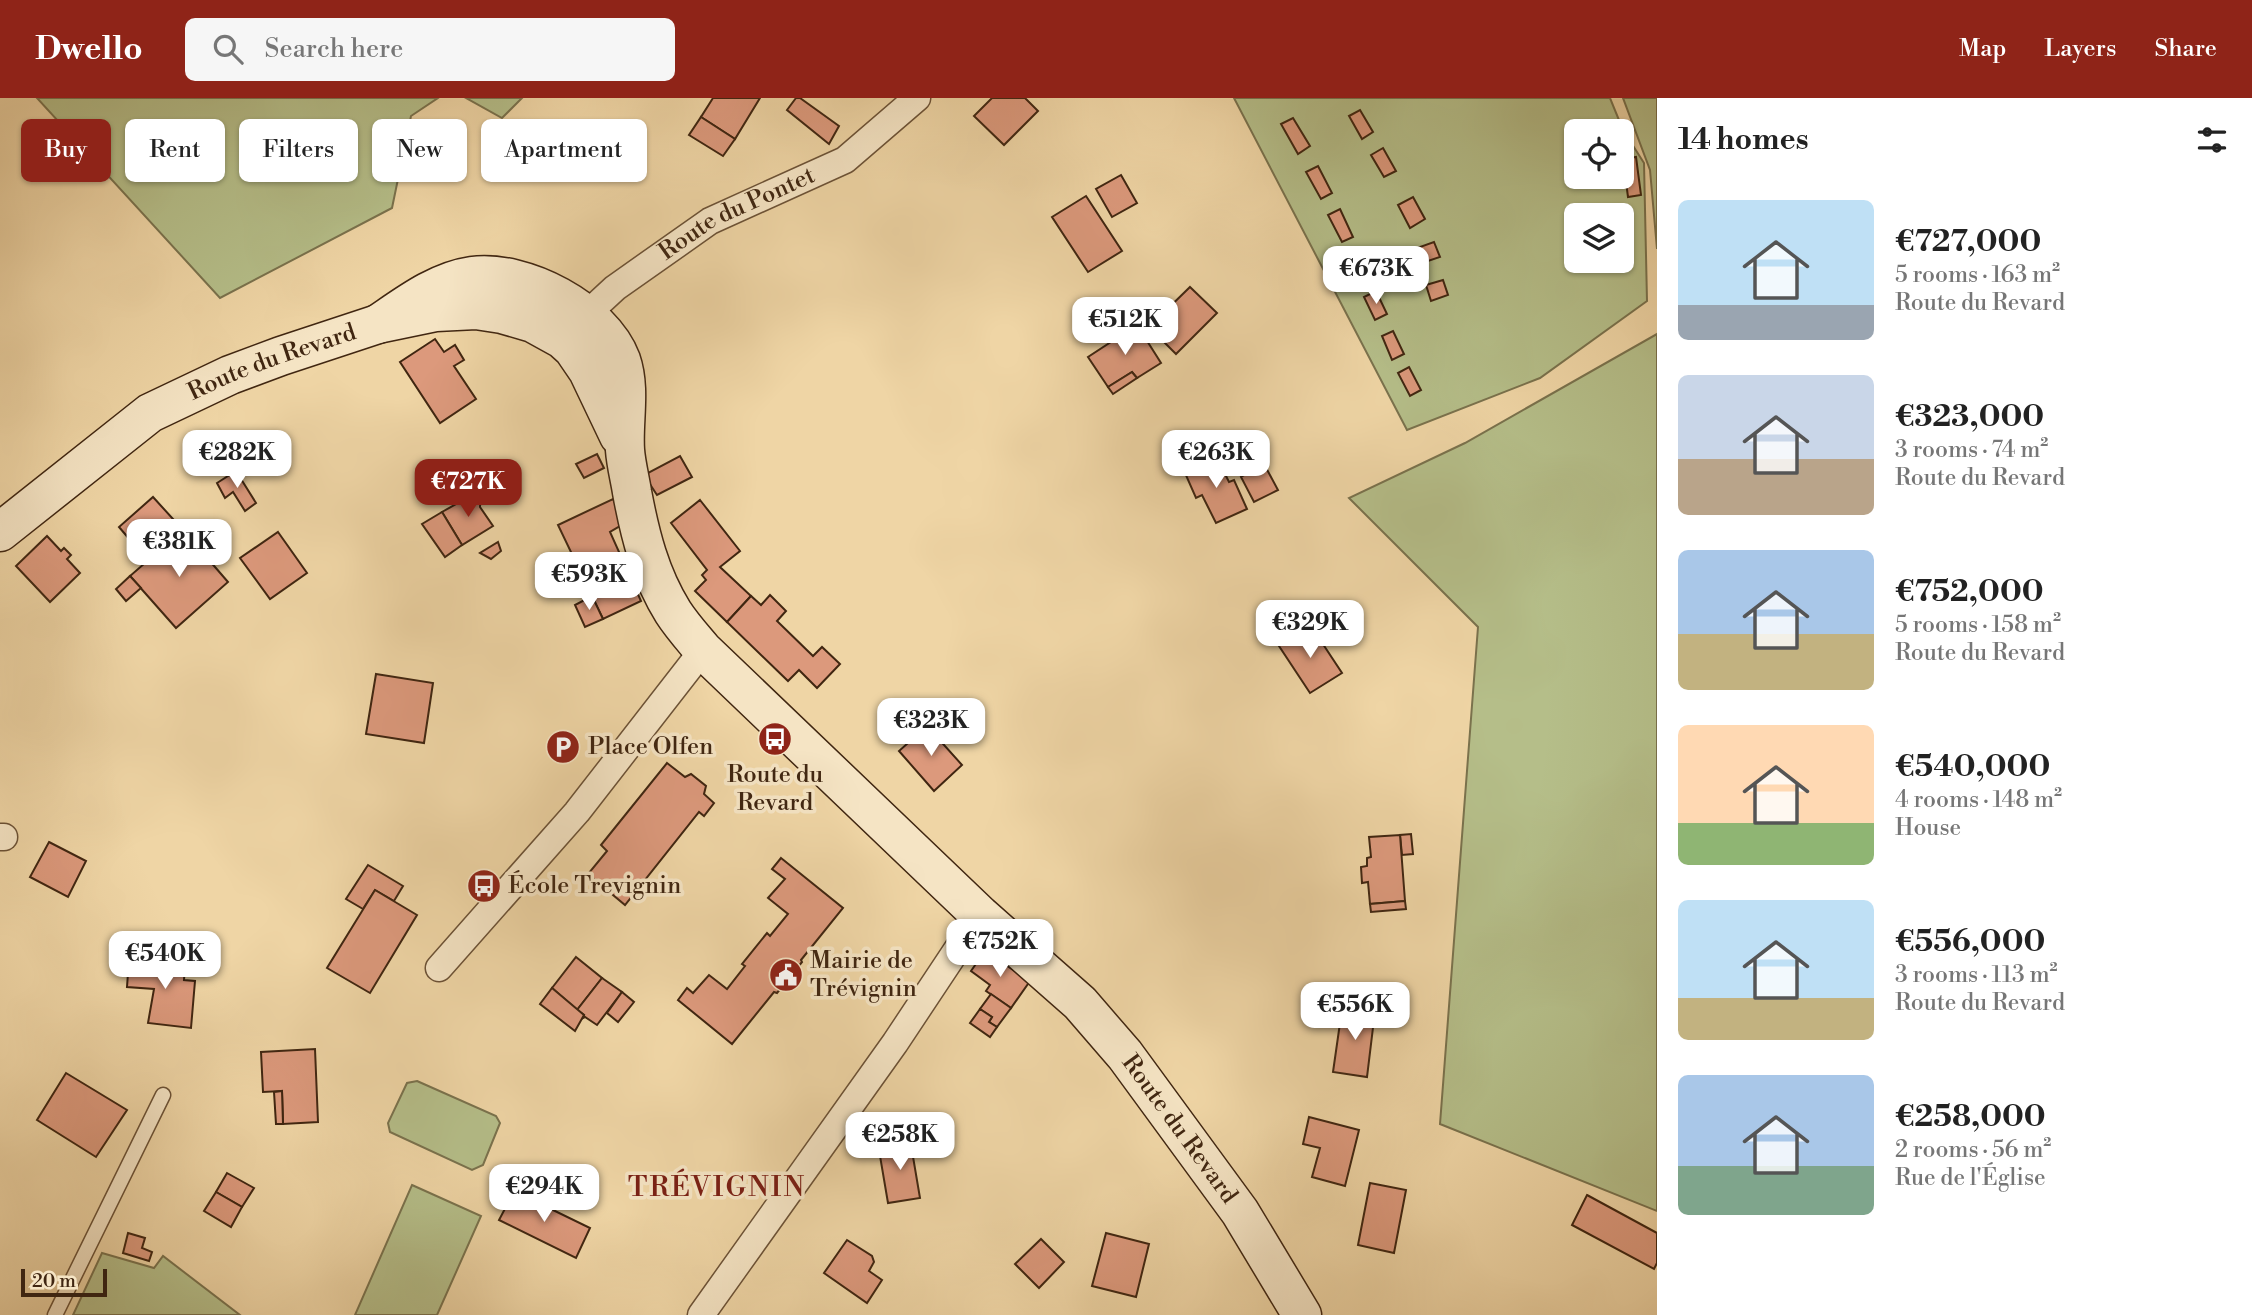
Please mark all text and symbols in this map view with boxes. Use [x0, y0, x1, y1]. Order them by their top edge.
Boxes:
search box [185, 18, 675, 81]
text: Dwello [35, 29, 143, 70]
icon: search [209, 30, 247, 68]
text: Search here [265, 33, 403, 65]
text: Map [1959, 34, 2006, 64]
text: Layers [2044, 34, 2116, 64]
text: Share [2154, 34, 2217, 64]
chip: Buy [21, 119, 111, 182]
chip: Rent [125, 119, 225, 182]
chip: Filters [239, 119, 358, 182]
chip: New [372, 119, 467, 182]
chip: Apartment [481, 119, 647, 182]
map controls [1564, 119, 1634, 273]
button: locate [1564, 119, 1634, 189]
text: 14 homes [1678, 121, 1809, 159]
icon: filters [2193, 121, 2231, 159]
street label: Route du Pontet [653, 160, 820, 267]
button: layers [1564, 203, 1634, 273]
text: €727,000 [1895, 223, 2041, 261]
icon: home [1734, 228, 1818, 312]
pin: €673K [1327, 246, 1425, 306]
text: €673K [1339, 255, 1413, 283]
text: 5 rooms · 163 m² [1895, 261, 2060, 289]
text: Route du Revard [1895, 289, 2065, 317]
pin: €512K [1076, 298, 1174, 357]
text: €512K [1088, 306, 1162, 334]
street label: Route du Revard [183, 317, 360, 408]
text: €323,000 [1895, 398, 2044, 436]
icon: home [1734, 403, 1818, 487]
pin: €282K [188, 430, 286, 490]
pin: €263K [1167, 430, 1265, 490]
text: 3 rooms · 74 m² [1895, 436, 2048, 464]
text: €282K [198, 439, 276, 467]
text: €263K [1178, 439, 1254, 467]
pin: €727K [419, 460, 517, 519]
text: Route du Revard [1895, 464, 2065, 492]
text: €727K [431, 468, 505, 496]
pin: €381K [130, 519, 228, 579]
text: €381K [143, 528, 215, 556]
pin: €593K [540, 552, 638, 612]
text: €593K [551, 561, 627, 589]
text: €752,000 [1895, 573, 2044, 611]
icon: home [1734, 578, 1818, 662]
pin: €329K [1261, 601, 1359, 660]
text: €329K [1272, 609, 1348, 637]
text: 5 rooms · 158 m² [1895, 611, 2061, 639]
text: Route du Revard [1895, 639, 2065, 667]
pin: €323K [882, 698, 980, 758]
text: €323K [893, 707, 969, 735]
bus stop icon: Route du Revard [756, 720, 794, 758]
parking icon: Place Olfen [544, 728, 582, 766]
place label: Place Olfen [588, 732, 713, 762]
text: €540,000 [1895, 748, 2050, 786]
icon: home [1734, 753, 1818, 837]
place label: Route du Revard [727, 760, 823, 818]
text: 4 rooms · 148 m² [1895, 786, 2062, 814]
text: House [1895, 814, 1961, 842]
bus stop icon: École Trevignin [465, 867, 503, 905]
place label: École Trevignin [508, 870, 681, 901]
pin: €752K [951, 920, 1049, 979]
text: €556,000 [1895, 923, 2045, 961]
text: €752K [962, 928, 1038, 956]
icon: home [1734, 928, 1818, 1012]
pin: €540K [116, 932, 214, 991]
text: €540K [125, 940, 205, 968]
place label: Mairie de Trévignin [810, 946, 917, 1004]
public building icon: Mairie de Trévignin [767, 956, 805, 994]
text: 3 rooms · 113 m² [1895, 961, 2058, 989]
pin: €556K [1306, 982, 1404, 1042]
text: Route du Revard [1895, 989, 2065, 1017]
text: €556K [1317, 991, 1393, 1019]
street label: Route du Revard [1115, 1049, 1244, 1210]
text: €258,000 [1895, 1098, 2046, 1136]
icon: home [1734, 1103, 1818, 1187]
pin: €258K [851, 1112, 949, 1172]
text: €258K [862, 1121, 938, 1149]
text: 2 rooms · 56 m² [1895, 1136, 2051, 1164]
pin: €294K [495, 1164, 593, 1224]
text: Rue de l'Église [1895, 1164, 2046, 1192]
district label: TRÉVIGNIN [628, 1168, 806, 1205]
text: €294K [505, 1173, 583, 1201]
scale bar [21, 1266, 107, 1298]
text: 20 m [32, 1269, 76, 1293]

